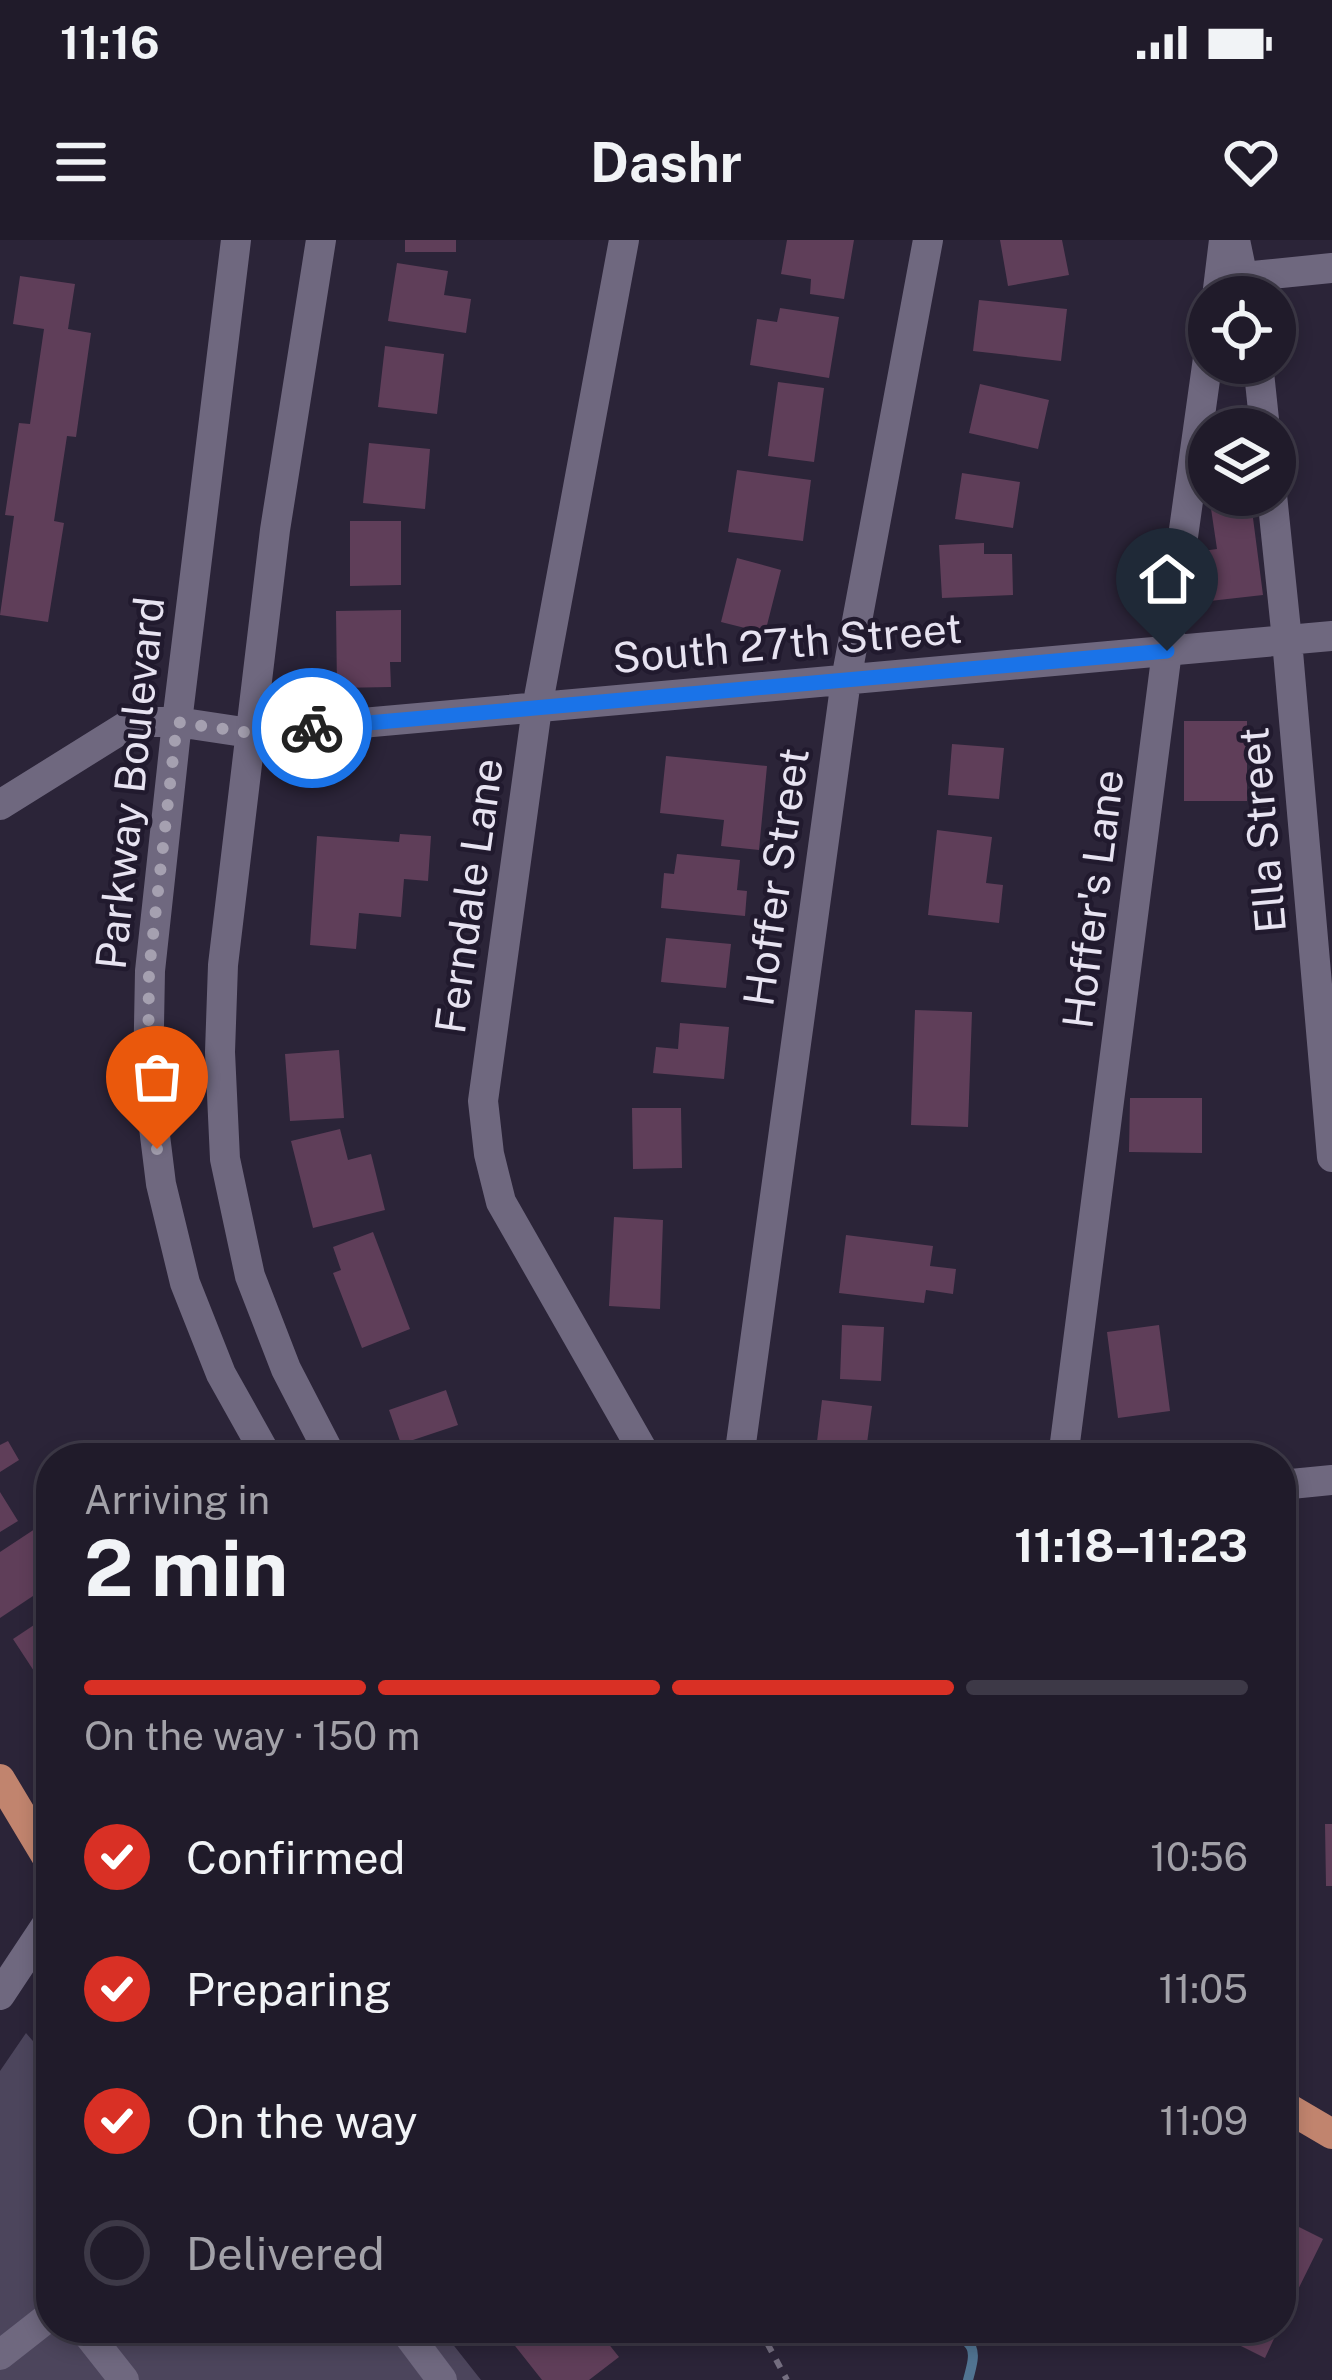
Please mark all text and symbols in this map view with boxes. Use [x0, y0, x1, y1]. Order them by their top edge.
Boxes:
text: 11:16 [60, 16, 160, 69]
icon: menu [48, 129, 114, 195]
icon: heart [1218, 129, 1284, 195]
text: Dashr [590, 131, 742, 194]
map controls [1188, 276, 1296, 516]
button: locate [1188, 276, 1296, 384]
button: layers [1188, 408, 1296, 516]
pin [1116, 528, 1218, 651]
icon: home [1134, 546, 1200, 612]
street label: Parkway Boulevard [86, 594, 173, 972]
street label: South 27th Street [610, 603, 964, 682]
courier [252, 668, 372, 788]
icon: bike [279, 695, 345, 761]
street label: Ella Street [1228, 725, 1295, 935]
street label: Hoffer Street [733, 745, 818, 1009]
street label: Ferndale Lane [425, 755, 512, 1037]
street label: Hoffer's Lane [1052, 767, 1133, 1031]
pin [106, 1026, 208, 1149]
icon: bag [124, 1044, 190, 1110]
text: Arriving in [84, 1477, 270, 1523]
text: 11:18–11:23 [1014, 1519, 1248, 1572]
text: 2 min [84, 1522, 288, 1614]
text: On the way · 150 m [84, 1713, 420, 1759]
icon: check [84, 1824, 150, 1890]
text: Confirmed [186, 1831, 405, 1884]
text: 10:56 [1150, 1834, 1248, 1880]
icon: check [84, 1956, 150, 2022]
text: Preparing [186, 1963, 392, 2016]
text: 11:05 [1159, 1966, 1248, 2012]
icon: check [84, 2088, 150, 2154]
text: On the way [186, 2095, 418, 2148]
text: 11:09 [1159, 2098, 1248, 2144]
text: Delivered [186, 2227, 385, 2280]

